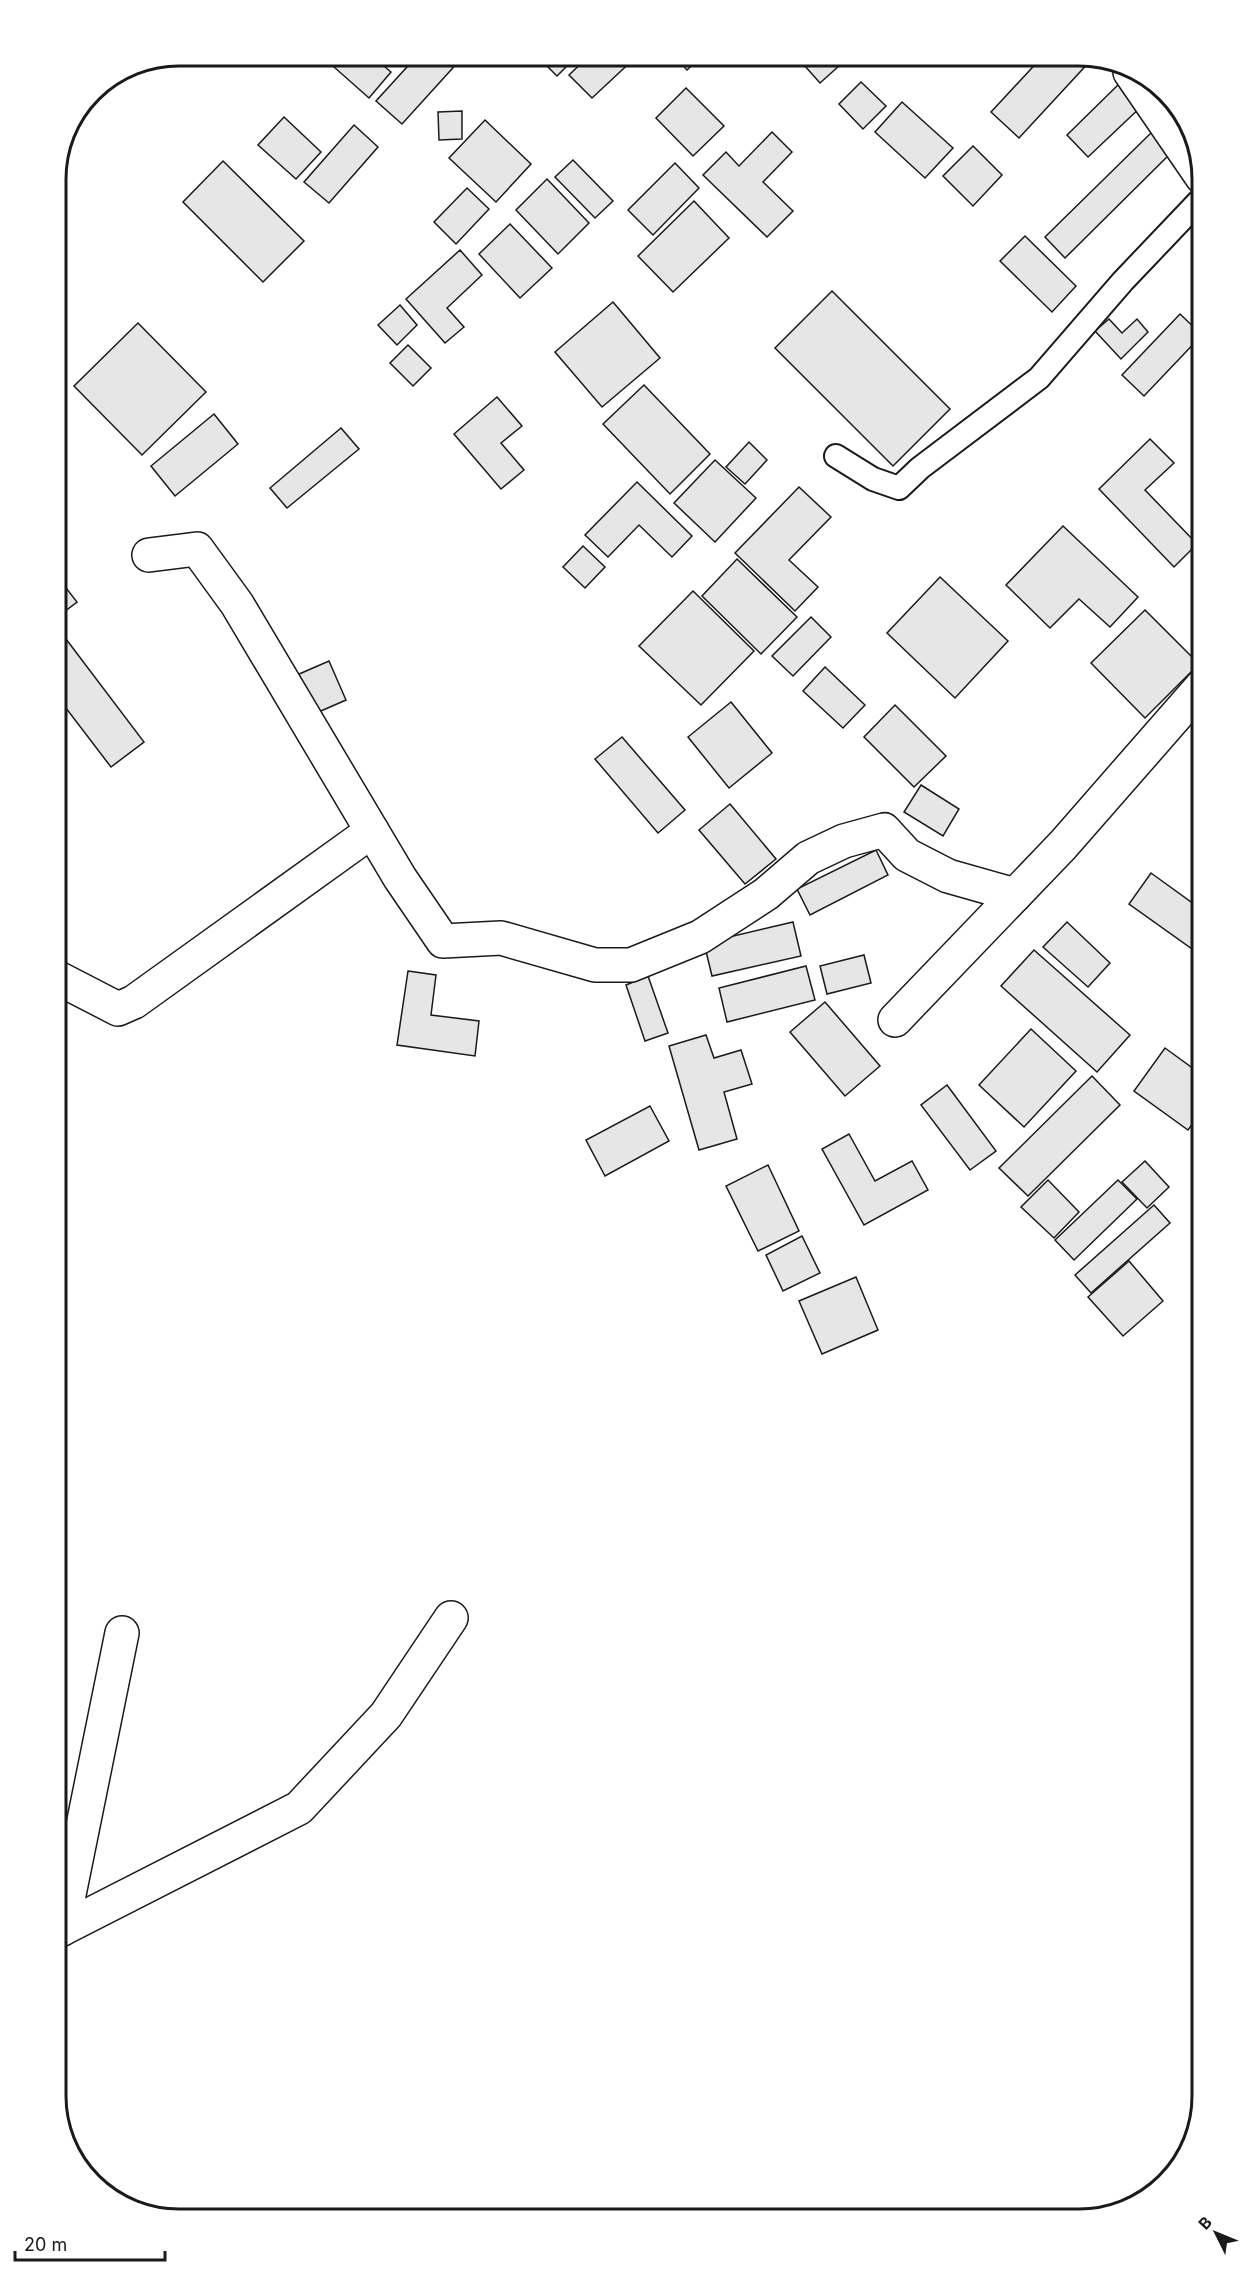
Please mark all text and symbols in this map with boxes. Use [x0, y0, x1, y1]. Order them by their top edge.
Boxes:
north arrow [1186, 2203, 1246, 2263]
text: B [1194, 2212, 1216, 2233]
scale bar [15, 2224, 165, 2262]
text: 20 m [24, 2234, 67, 2255]

